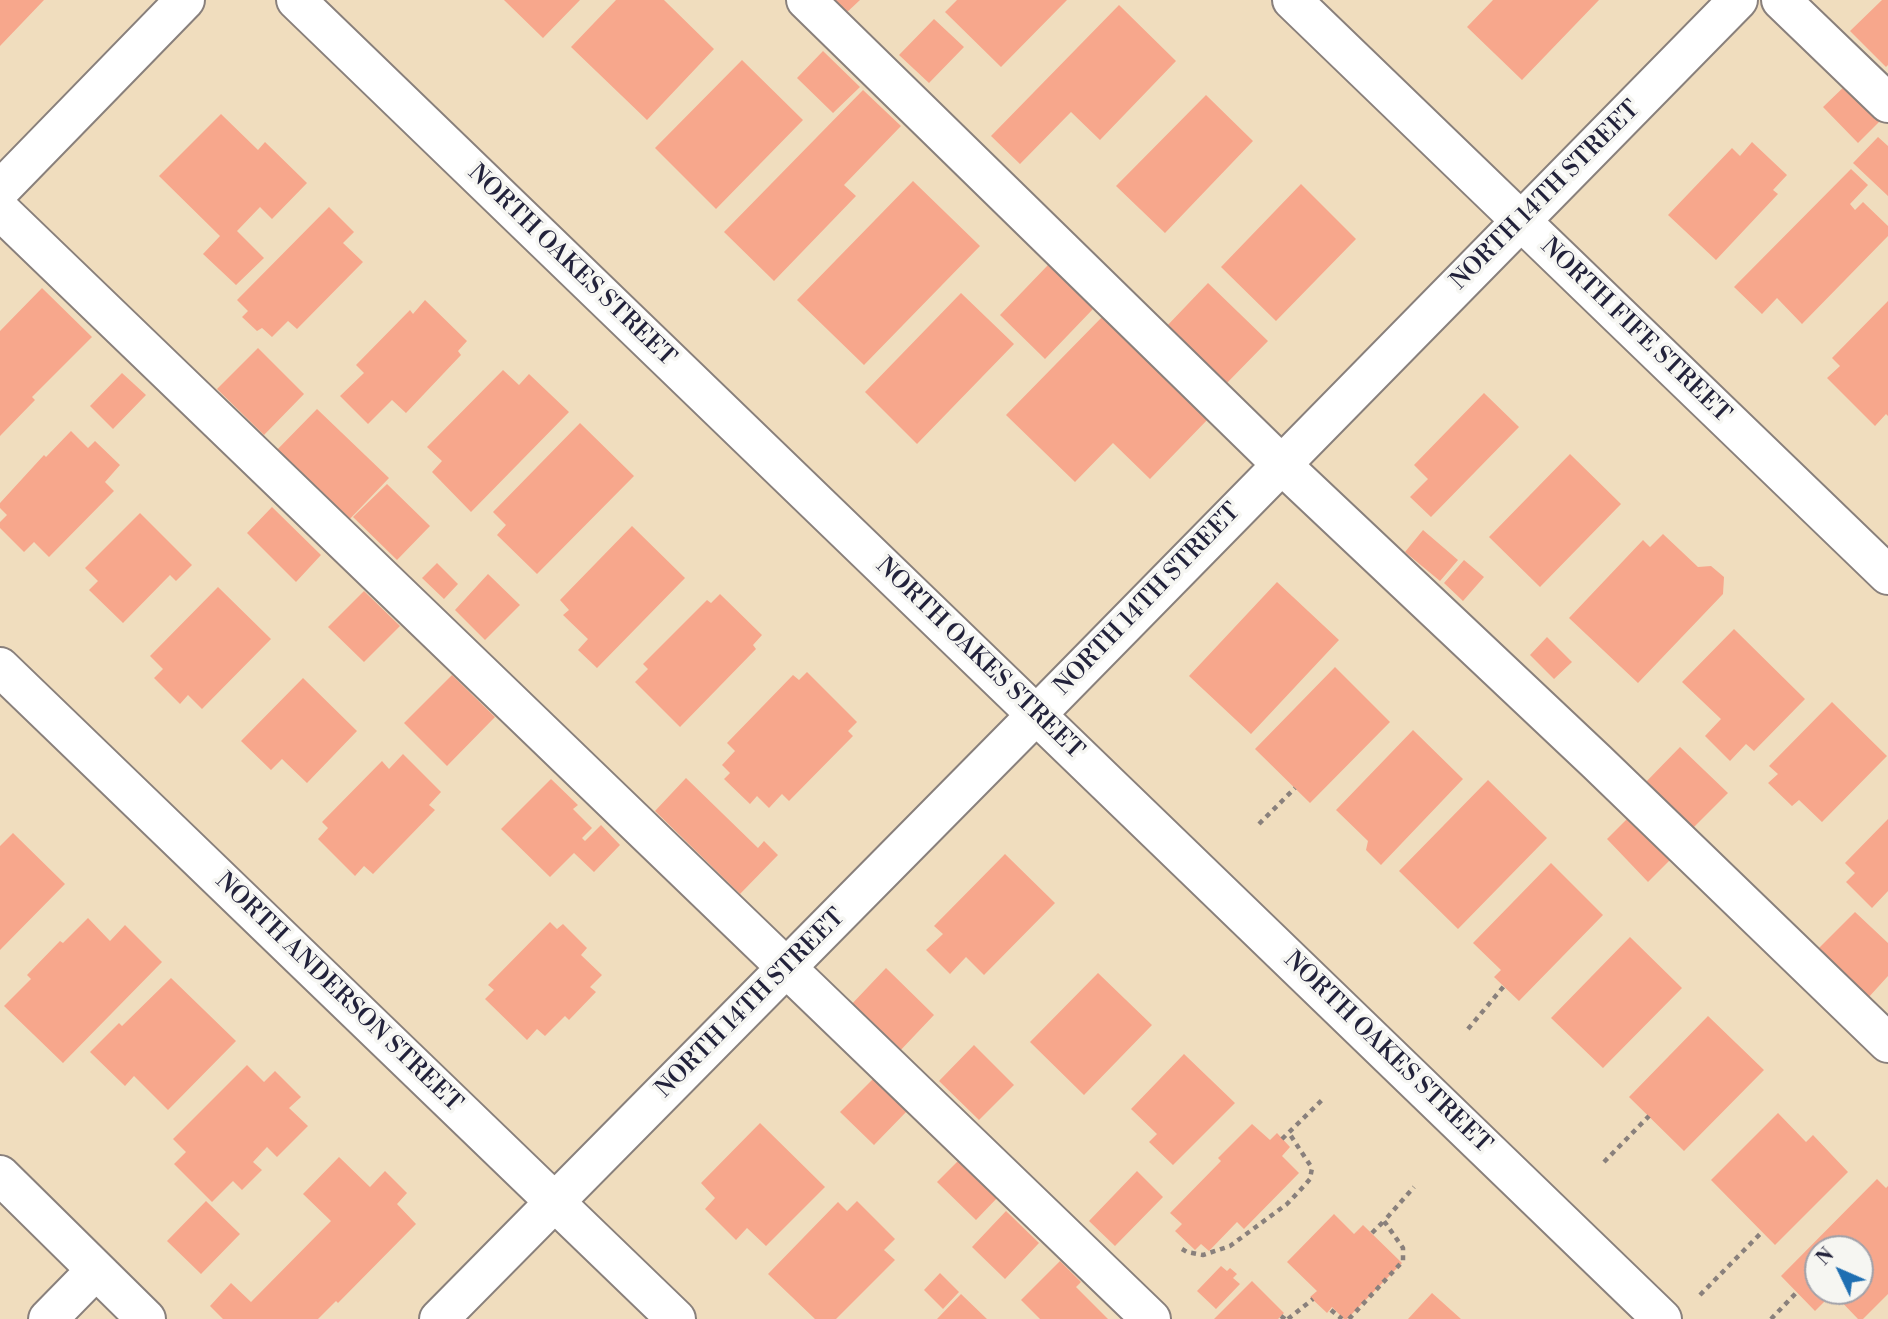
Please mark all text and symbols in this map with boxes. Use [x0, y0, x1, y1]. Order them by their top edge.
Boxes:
street label: NORTH 14TH STREET [1446, 96, 1646, 296]
street label: NORTH OAKES STREET [461, 159, 681, 373]
street label: NORTH FIFE STREET [1534, 233, 1736, 429]
street label: NORTH 14TH STREET [1049, 498, 1247, 702]
street label: NORTH OAKES STREET [869, 552, 1089, 766]
street label: NORTH ANDERSON STREET [209, 867, 467, 1119]
street label: NORTH 14TH STREET [651, 904, 851, 1104]
street label: NORTH OAKES STREET [1277, 946, 1497, 1160]
north arrow [1804, 1235, 1874, 1305]
text: N [1811, 1243, 1839, 1271]

